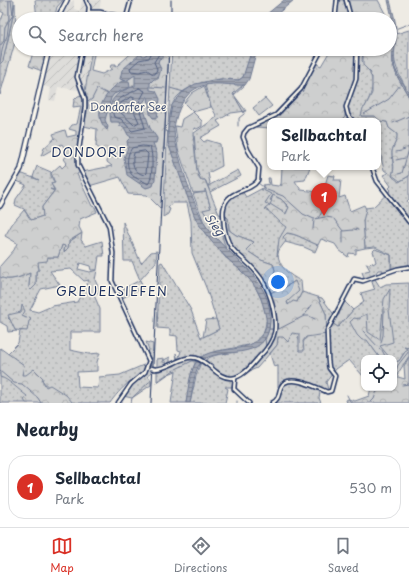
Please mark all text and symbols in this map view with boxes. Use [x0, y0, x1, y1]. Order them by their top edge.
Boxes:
search box [12, 12, 397, 56]
icon: search [26, 23, 48, 45]
text: Search here [58, 23, 144, 46]
park label: Dondorfer See [90, 98, 167, 115]
popup [267, 118, 381, 170]
text: Sellbachtal [281, 123, 367, 146]
district label: DONDORF [51, 142, 127, 161]
text: Park [281, 146, 310, 165]
pin: 1 [311, 183, 337, 216]
water label: Sieg [201, 209, 230, 240]
your location [268, 272, 288, 292]
district label: GREUELSIEFEN [56, 281, 168, 300]
map controls [361, 355, 397, 391]
button: locate [361, 355, 397, 391]
text: Nearby [16, 416, 78, 442]
text: Sellbachtal [55, 466, 141, 489]
text: 1 [27, 478, 33, 497]
text: 530 m [349, 478, 392, 497]
text: Park [55, 489, 84, 508]
tab: Map [50, 535, 74, 576]
tab: Directions [174, 535, 227, 576]
tab: Saved [328, 535, 359, 576]

